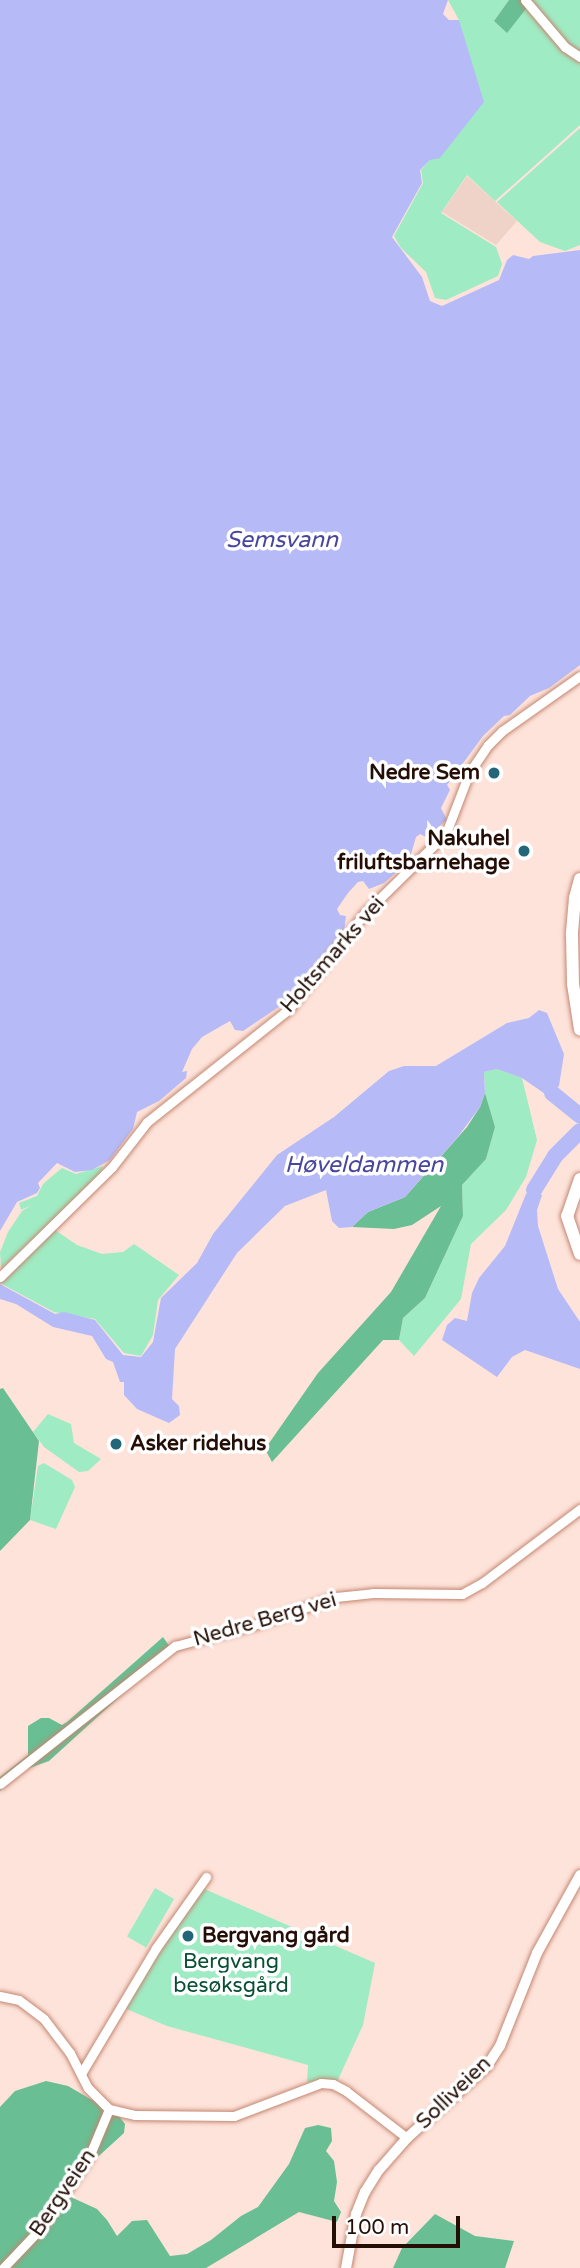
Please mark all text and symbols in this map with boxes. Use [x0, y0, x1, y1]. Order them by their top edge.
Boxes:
water label: Semsvann [226, 526, 338, 554]
place label: Nedre Sem [369, 760, 480, 786]
marker: Nedre Sem [486, 765, 502, 781]
place label: Nakuhel friluftsbarnehage [337, 826, 510, 876]
marker: Nakuhel friluftsbarnehage [516, 843, 532, 859]
street label: Holtsmarks vei [276, 892, 390, 1018]
water label: Høveldammen [285, 1151, 443, 1179]
place label: Asker ridehus [130, 1431, 266, 1457]
marker: Asker ridehus [108, 1436, 124, 1452]
street label: Nedre Berg vei [191, 1588, 339, 1652]
place label: Bergvang gård [202, 1923, 350, 1949]
marker: Bergvang gård [180, 1928, 196, 1944]
park label: Bergvang besøksgård [173, 1949, 289, 1999]
street label: Solliveien [411, 2051, 497, 2135]
street label: Bergveien [25, 2144, 101, 2242]
scale bar [335, 2202, 463, 2246]
text: 100 m [345, 2215, 409, 2240]

